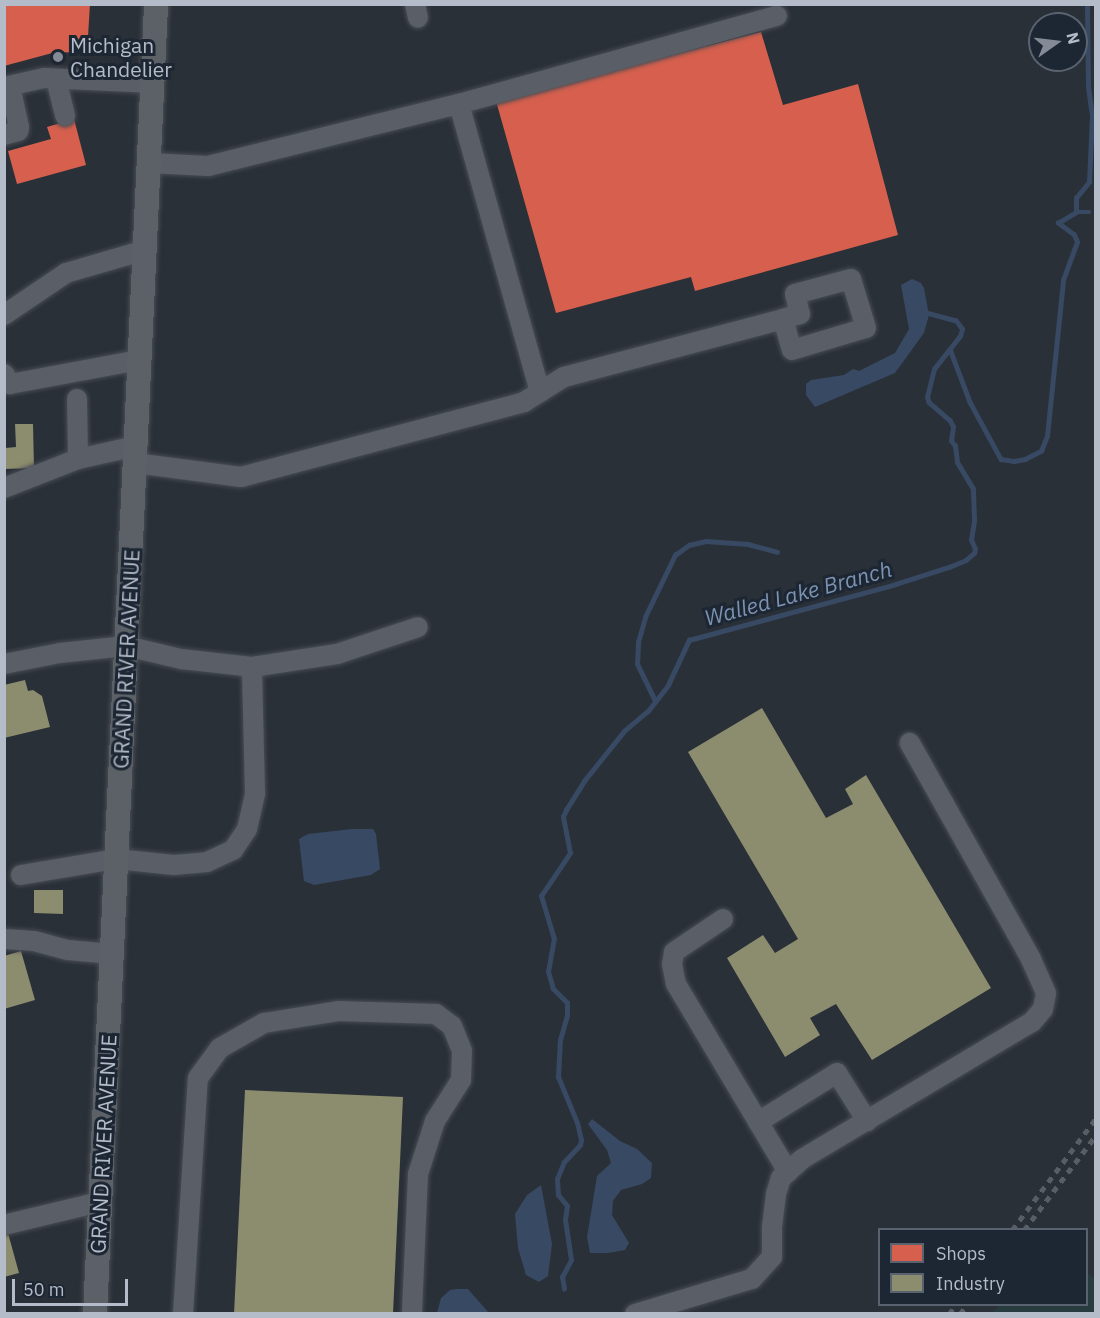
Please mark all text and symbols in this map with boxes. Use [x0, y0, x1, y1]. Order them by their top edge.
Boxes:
north arrow [1028, 12, 1088, 72]
text: N [1062, 30, 1085, 46]
place label: Michigan Chandelier [70, 32, 172, 82]
marker: Michigan Chandelier [51, 50, 65, 64]
street label: GRAND RIVER AVENUE [108, 549, 144, 769]
water label: Walled Lake Branch [701, 555, 895, 631]
street label: GRAND RIVER AVENUE [85, 1034, 121, 1254]
legend [878, 1228, 1088, 1306]
text: Shops [936, 1242, 986, 1265]
scale bar [15, 1267, 130, 1305]
text: Industry [936, 1272, 1005, 1295]
text: 50 m [23, 1278, 65, 1301]

